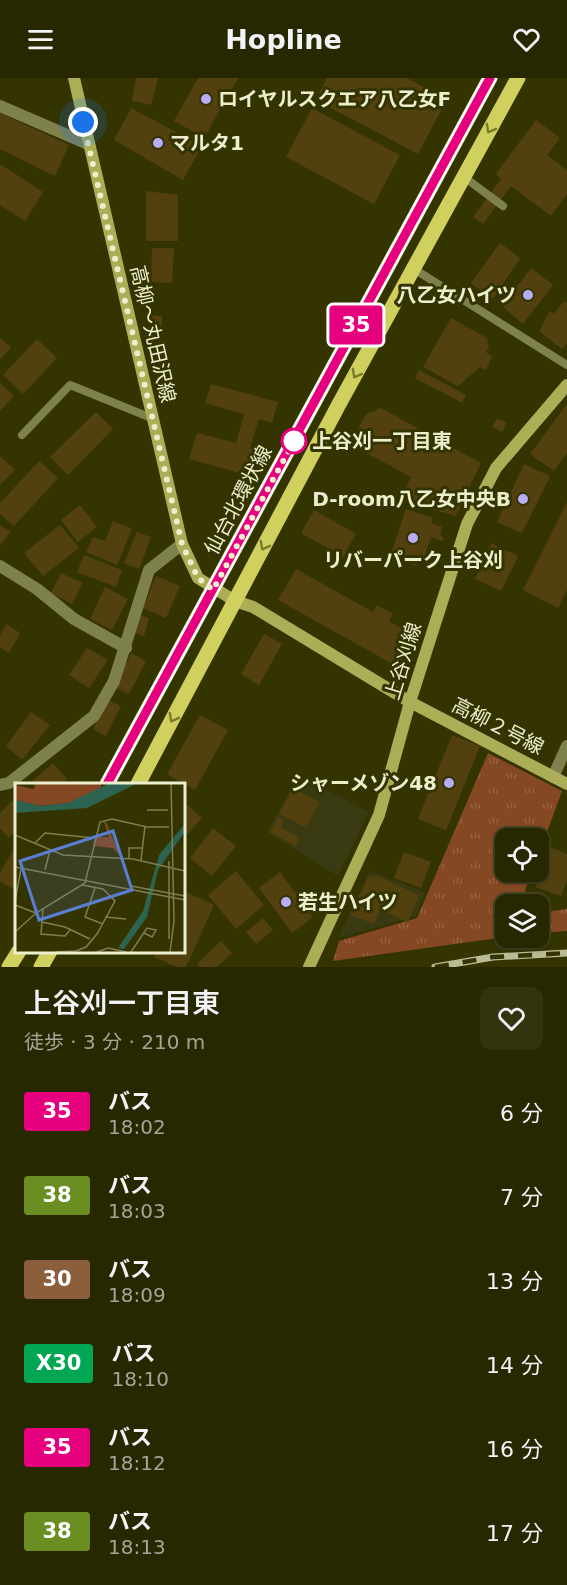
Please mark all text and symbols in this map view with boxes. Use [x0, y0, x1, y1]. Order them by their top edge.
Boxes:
icon: menu [24, 23, 57, 56]
icon: heart [510, 23, 543, 56]
text: Hopline [225, 24, 342, 55]
place label: ロイヤルスクエア八乙女F [218, 87, 451, 111]
marker: ロイヤルスクエア八乙女F [199, 92, 213, 106]
your location [68, 107, 98, 137]
one-way arrow [486, 123, 497, 133]
place label: マルタ1 [170, 131, 244, 155]
marker: マルタ1 [151, 136, 165, 150]
street label: 高柳～丸田沢線 [126, 263, 180, 405]
place label: 八乙女ハイツ [396, 283, 516, 307]
marker: 八乙女ハイツ [521, 288, 535, 302]
line badge: 35 [329, 306, 383, 344]
text: 35 [341, 313, 371, 337]
one-way arrow [352, 368, 363, 378]
marker: 上谷刈一丁目東 [281, 428, 307, 454]
place label: 上谷刈一丁目東 [312, 429, 452, 453]
street label: 仙台北環状線 [199, 441, 277, 559]
place label: D-room八乙女中央B [312, 487, 511, 511]
marker: D-room八乙女中央B [516, 492, 530, 506]
marker: リバーパーク上谷刈 [406, 531, 420, 545]
one-way arrow [260, 540, 271, 550]
place label: リバーパーク上谷刈 [323, 548, 503, 572]
street label: 上谷刈線 [380, 619, 426, 703]
street label: 高柳２号線 [448, 693, 548, 759]
one-way arrow [169, 712, 180, 723]
place label: シャーメゾン48 [290, 771, 437, 795]
marker: シャーメゾン48 [442, 776, 456, 790]
inset map [15, 783, 184, 952]
map controls [495, 828, 549, 948]
button: locate [495, 828, 549, 882]
place label: 若生ハイツ [298, 890, 398, 914]
button: layers [495, 894, 549, 948]
marker: 若生ハイツ [279, 895, 293, 909]
text: 上谷刈一丁目東 [24, 987, 220, 1020]
button: heart [480, 987, 543, 1050]
text: 徒歩 · 3 分 · 210 m [24, 1030, 205, 1054]
text: バス [108, 1089, 152, 1114]
text: 35 [42, 1099, 72, 1123]
text: 6 分 [500, 1101, 543, 1126]
text: 18:02 [108, 1115, 166, 1139]
text: バス [108, 1173, 152, 1198]
text: 38 [42, 1183, 72, 1207]
text: 7 分 [500, 1185, 543, 1210]
text: 18:03 [108, 1199, 166, 1223]
text: バス [108, 1257, 152, 1282]
text: 30 [42, 1267, 72, 1291]
text: 13 分 [486, 1269, 543, 1294]
text: 18:09 [108, 1283, 166, 1307]
text: バス [111, 1341, 155, 1366]
text: X30 [36, 1351, 81, 1375]
text: 14 分 [486, 1353, 543, 1378]
text: 18:10 [111, 1367, 169, 1391]
text: バス [108, 1425, 152, 1450]
text: 35 [42, 1435, 72, 1459]
text: 16 分 [486, 1437, 543, 1462]
text: 18:12 [108, 1451, 166, 1475]
text: バス [108, 1509, 152, 1534]
text: 38 [42, 1519, 72, 1543]
text: 17 分 [486, 1521, 543, 1546]
text: 18:13 [108, 1535, 166, 1559]

